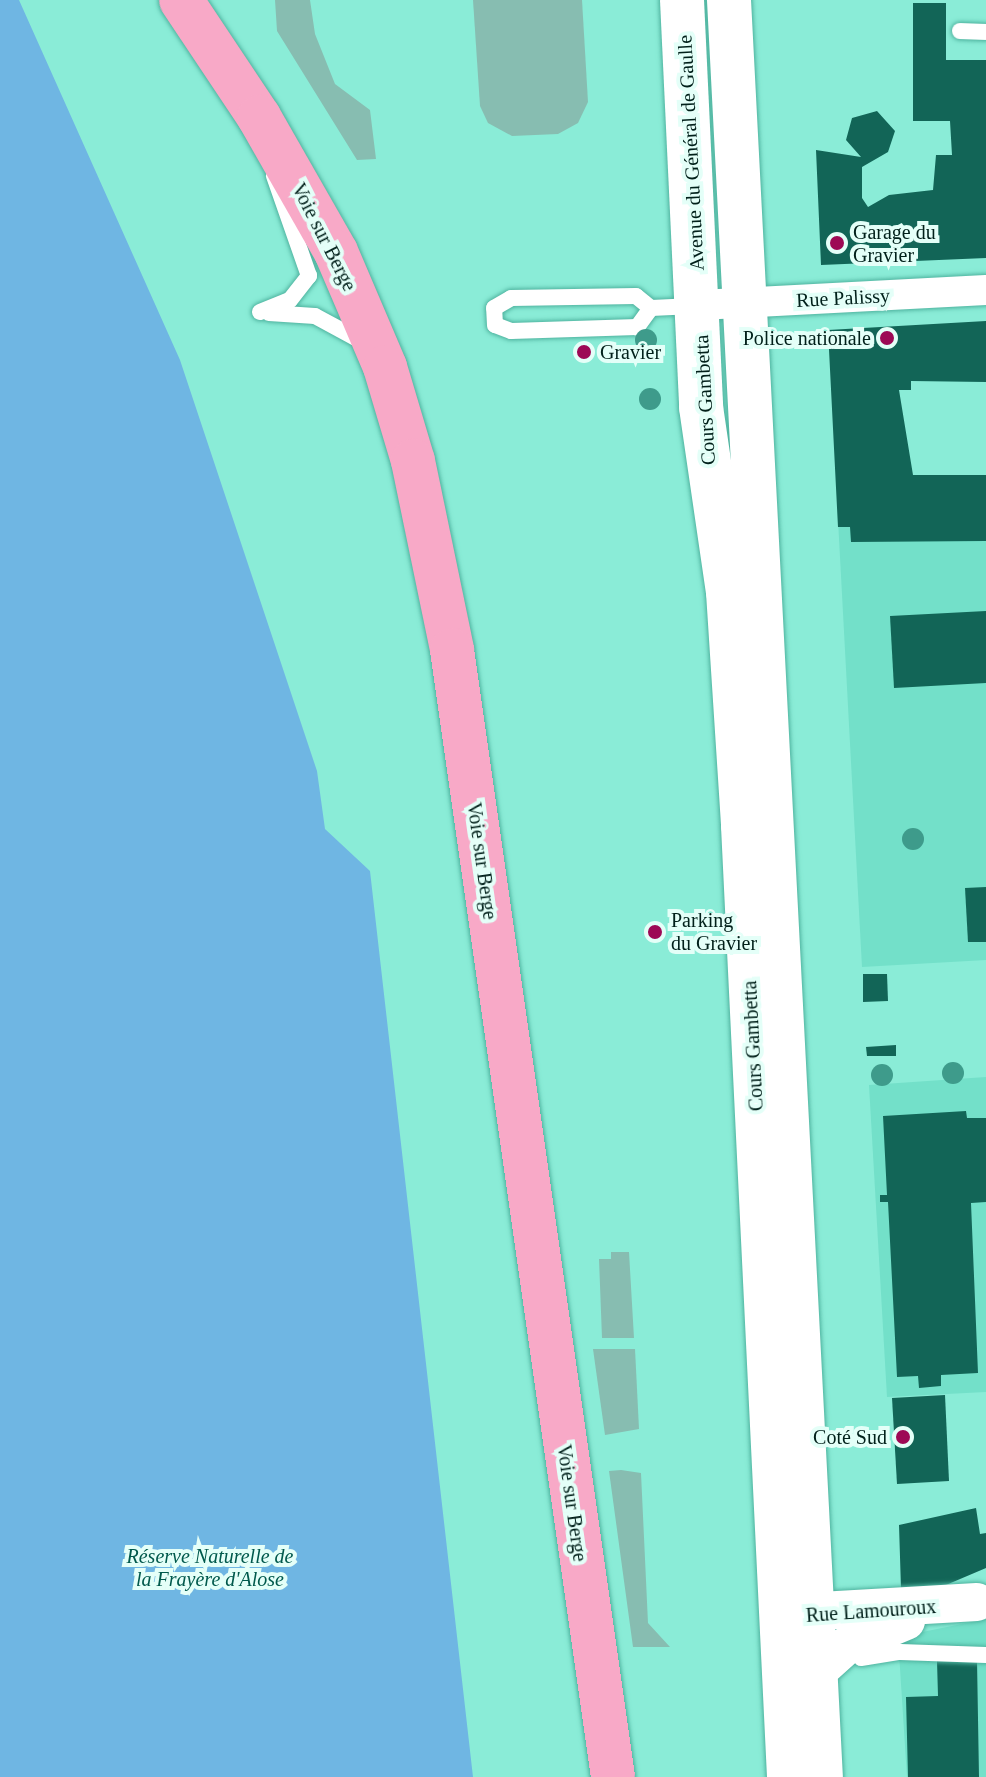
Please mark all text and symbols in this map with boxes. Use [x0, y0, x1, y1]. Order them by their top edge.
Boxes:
street label: Avenue du Général de Gaulle [673, 34, 709, 272]
street label: Voie sur Berge [286, 179, 362, 295]
place label: Garage du Gravier [853, 220, 936, 267]
marker: Garage du Gravier [828, 234, 846, 252]
street label: Rue Palissy [795, 284, 891, 312]
place label: Police nationale [743, 326, 871, 350]
marker: Police nationale [878, 329, 896, 347]
street label: Cours Gambetta [690, 334, 720, 466]
place label: Gravier [600, 340, 661, 364]
marker: Gravier [575, 343, 593, 361]
street label: Voie sur Berge [462, 801, 502, 921]
place label: Parking du Gravier [671, 908, 757, 955]
marker: Parking du Gravier [646, 923, 664, 941]
street label: Cours Gambetta [738, 980, 768, 1112]
place label: Coté Sud [813, 1425, 887, 1449]
marker: Coté Sud [894, 1428, 912, 1446]
street label: Voie sur Berge [552, 1443, 592, 1563]
park label: Réserve Naturelle de la Frayère d'Alose [127, 1544, 293, 1591]
street label: Rue Lamouroux [805, 1594, 937, 1628]

